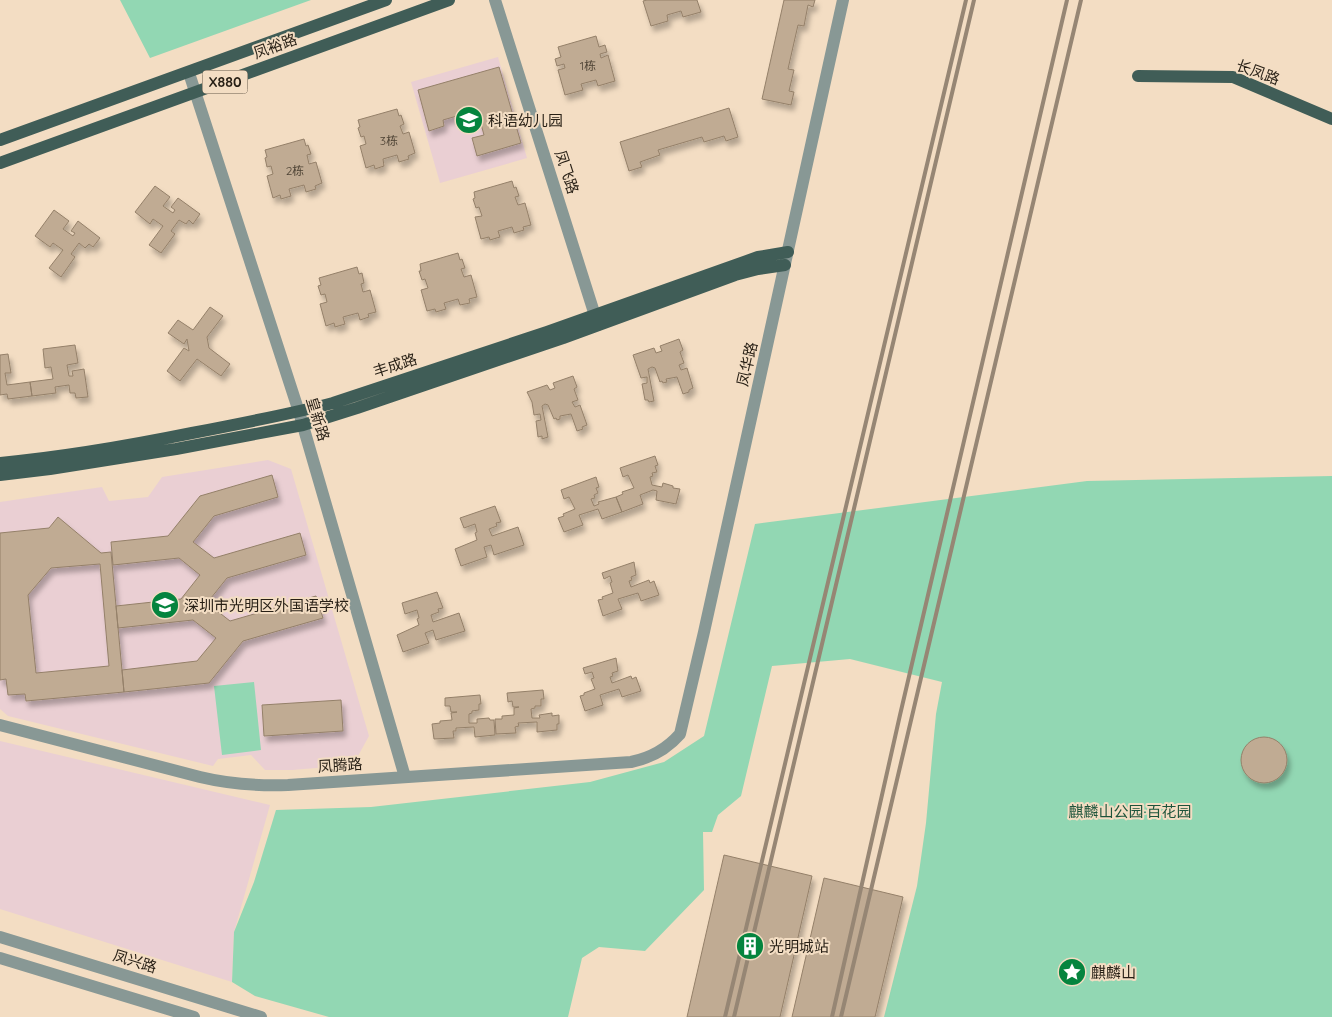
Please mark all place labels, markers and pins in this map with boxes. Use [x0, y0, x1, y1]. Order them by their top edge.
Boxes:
school or university icon: 科语幼儿园 [454, 105, 484, 135]
place label: 科语幼儿园 [488, 111, 563, 130]
school or university icon: 深圳市光明区外国语学校 [150, 590, 180, 620]
place label: 深圳市光明区外国语学校 [184, 596, 349, 615]
building icon: 光明城站 [735, 931, 765, 961]
place label: 光明城站 [769, 937, 829, 956]
place icon: 麒麟山 [1057, 957, 1087, 987]
place label: 麒麟山 [1091, 963, 1136, 982]

